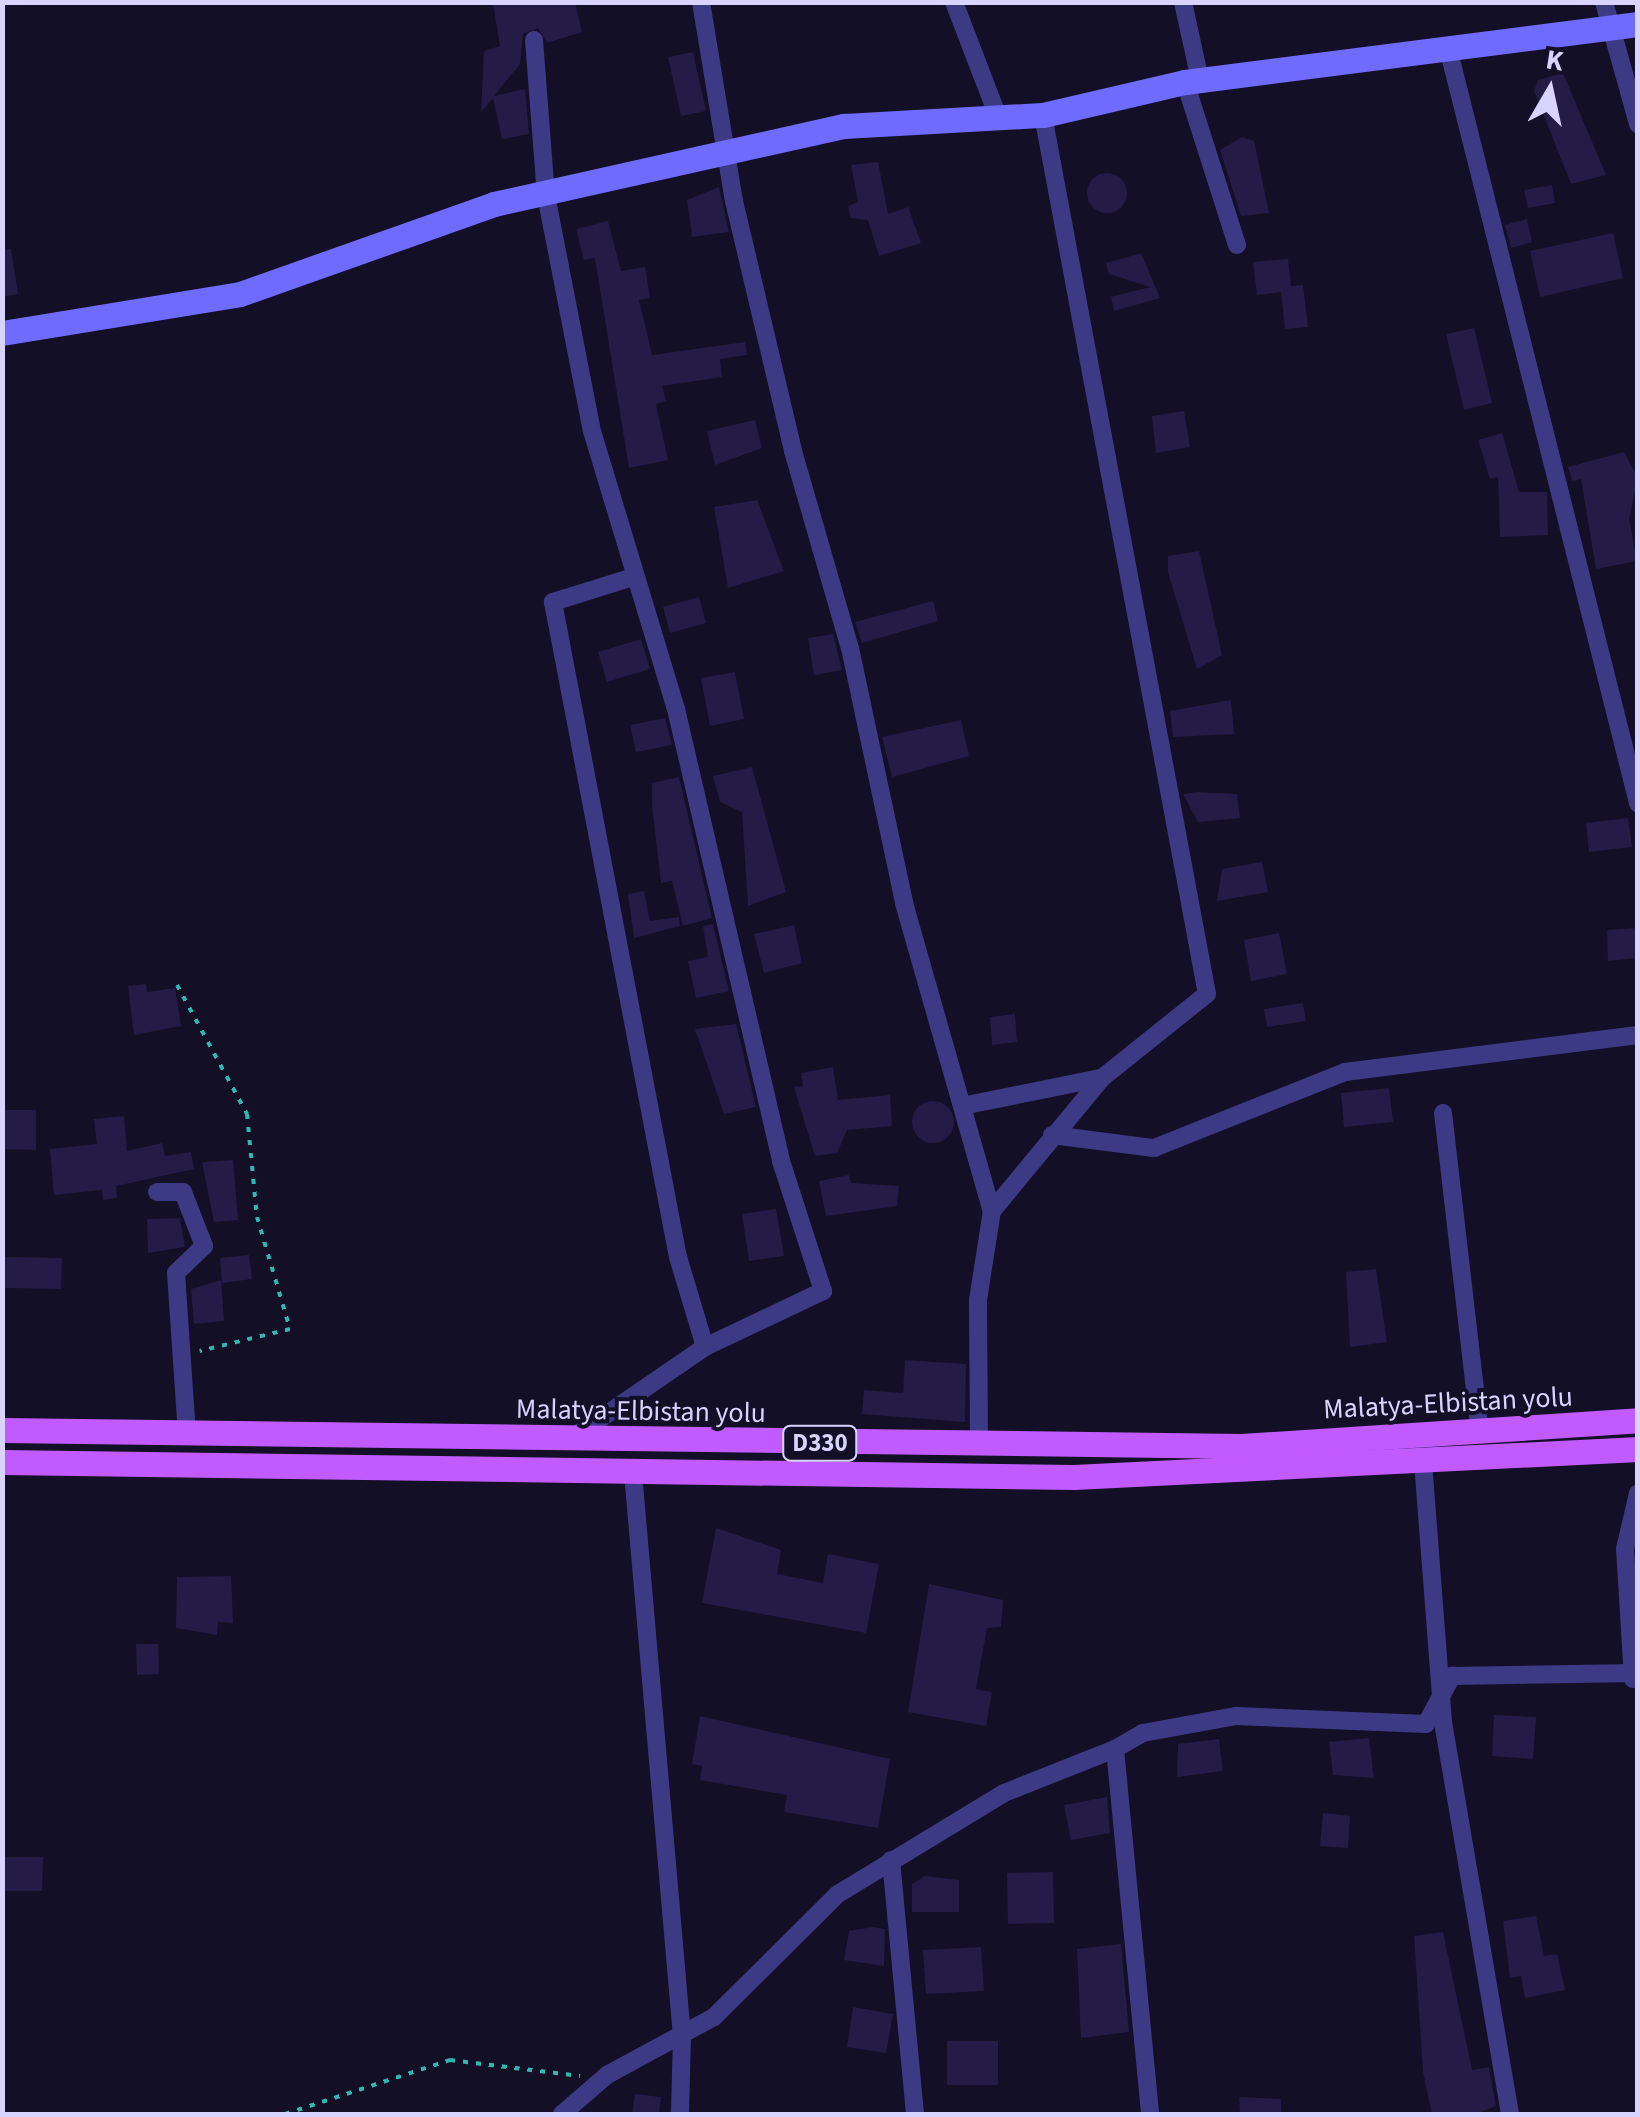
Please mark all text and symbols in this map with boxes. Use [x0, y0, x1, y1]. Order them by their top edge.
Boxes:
text: K [1543, 39, 1566, 81]
north arrow [1500, 40, 1600, 140]
street label: Malatya-Elbistan yolu [1322, 1380, 1574, 1426]
street label: Malatya-Elbistan yolu [516, 1392, 766, 1430]
road number: D330 [780, 1423, 860, 1463]

